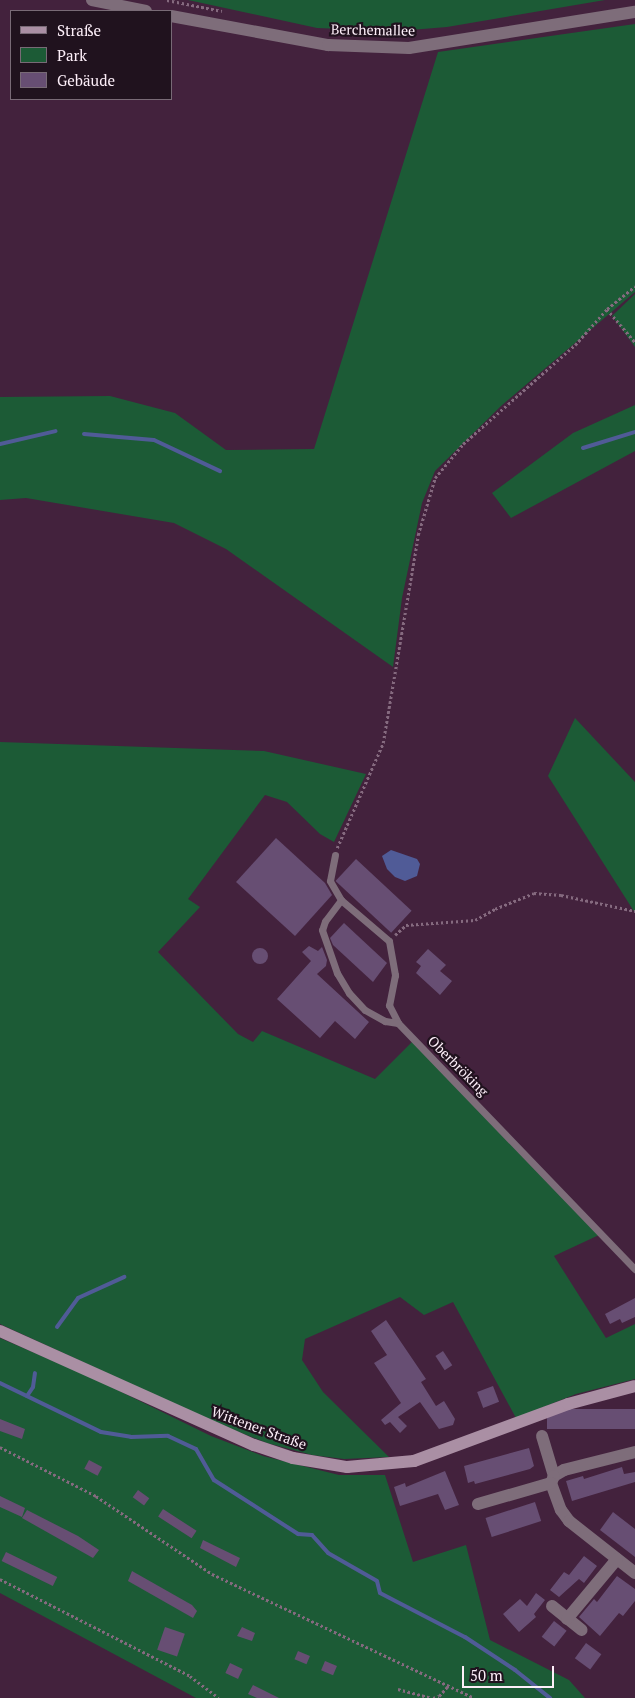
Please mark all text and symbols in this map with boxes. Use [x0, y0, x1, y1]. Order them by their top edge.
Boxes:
legend [10, 10, 172, 100]
text: Straße [57, 20, 101, 40]
street label: Berchemallee [331, 21, 415, 39]
text: Park [57, 45, 87, 65]
text: Gebäude [57, 70, 115, 90]
street label: Oberbröking [424, 1032, 492, 1100]
street label: Wittener Straße [209, 1403, 309, 1453]
scale bar [465, 1656, 558, 1688]
text: 50 m [470, 1665, 503, 1685]

